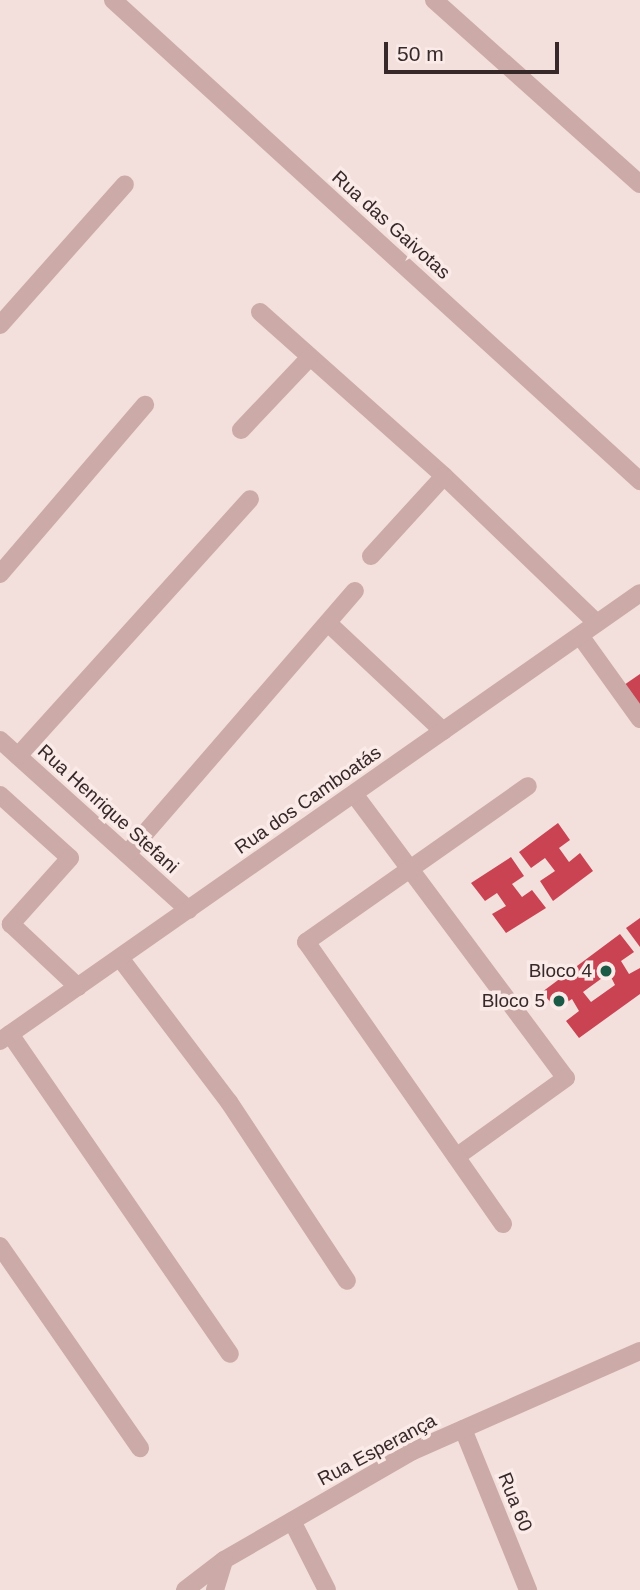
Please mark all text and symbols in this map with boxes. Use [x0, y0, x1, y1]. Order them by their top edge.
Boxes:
scale bar [388, 28, 563, 72]
text: 50 m [397, 42, 444, 65]
street label: Rua das Gaivotas [327, 166, 455, 284]
street label: Rua Henrique Stefani [33, 740, 183, 878]
street label: Rua dos Camboatás [231, 741, 385, 859]
place label: Bloco 4 [529, 960, 592, 982]
marker: Bloco 4 [598, 963, 614, 979]
place label: Bloco 5 [482, 990, 545, 1012]
marker: Bloco 5 [551, 993, 567, 1009]
street label: Rua Esperança [314, 1409, 440, 1491]
street label: Rua 60 [493, 1469, 537, 1535]

